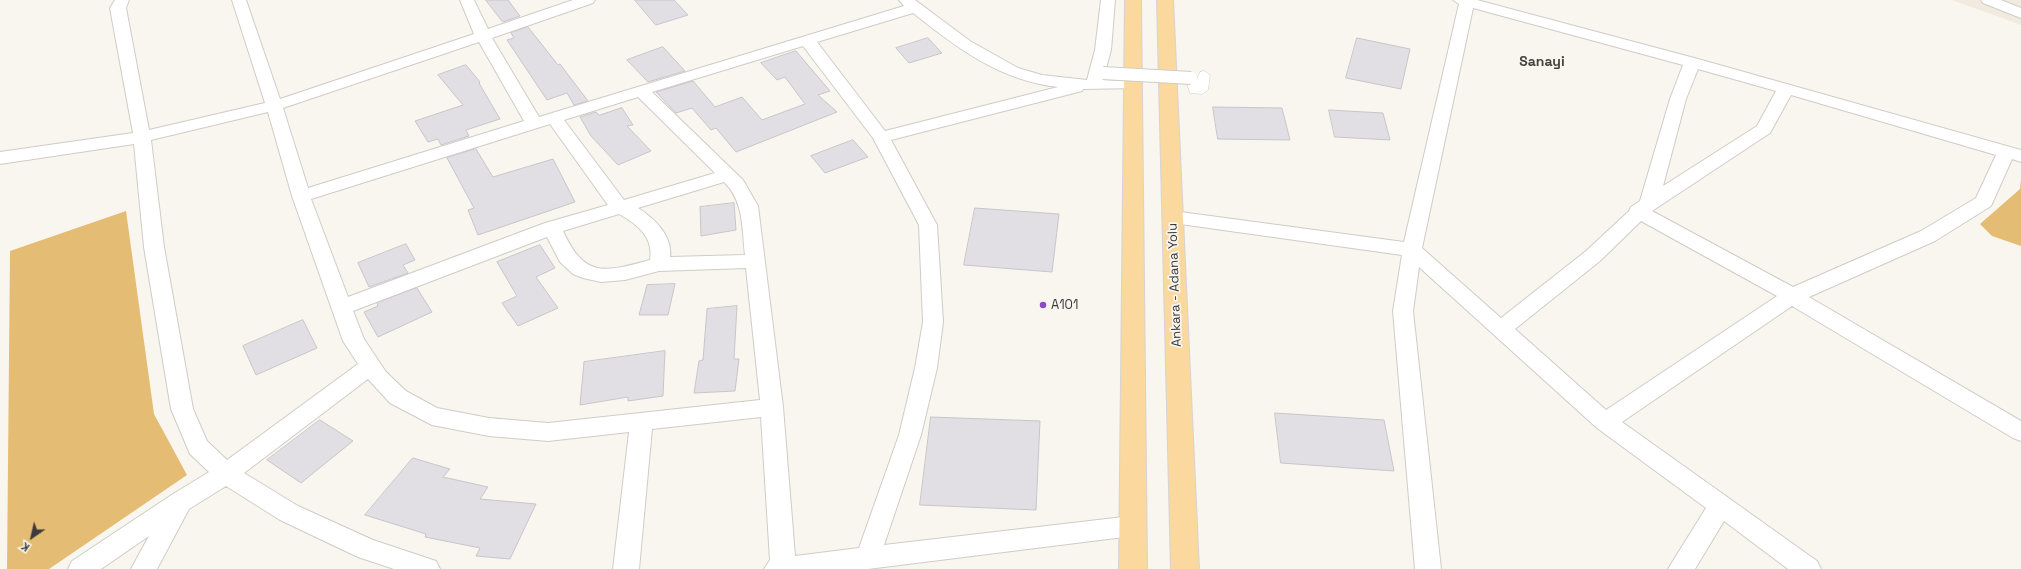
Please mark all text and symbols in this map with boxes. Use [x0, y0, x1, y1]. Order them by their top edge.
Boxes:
district label: Sanayi [1519, 54, 1565, 70]
street label: Ankara - Adana Yolu [1165, 223, 1185, 347]
place label: A101 [1051, 297, 1078, 313]
marker: A101 [1038, 300, 1048, 310]
north arrow [12, 517, 52, 557]
text: K [19, 539, 32, 555]

